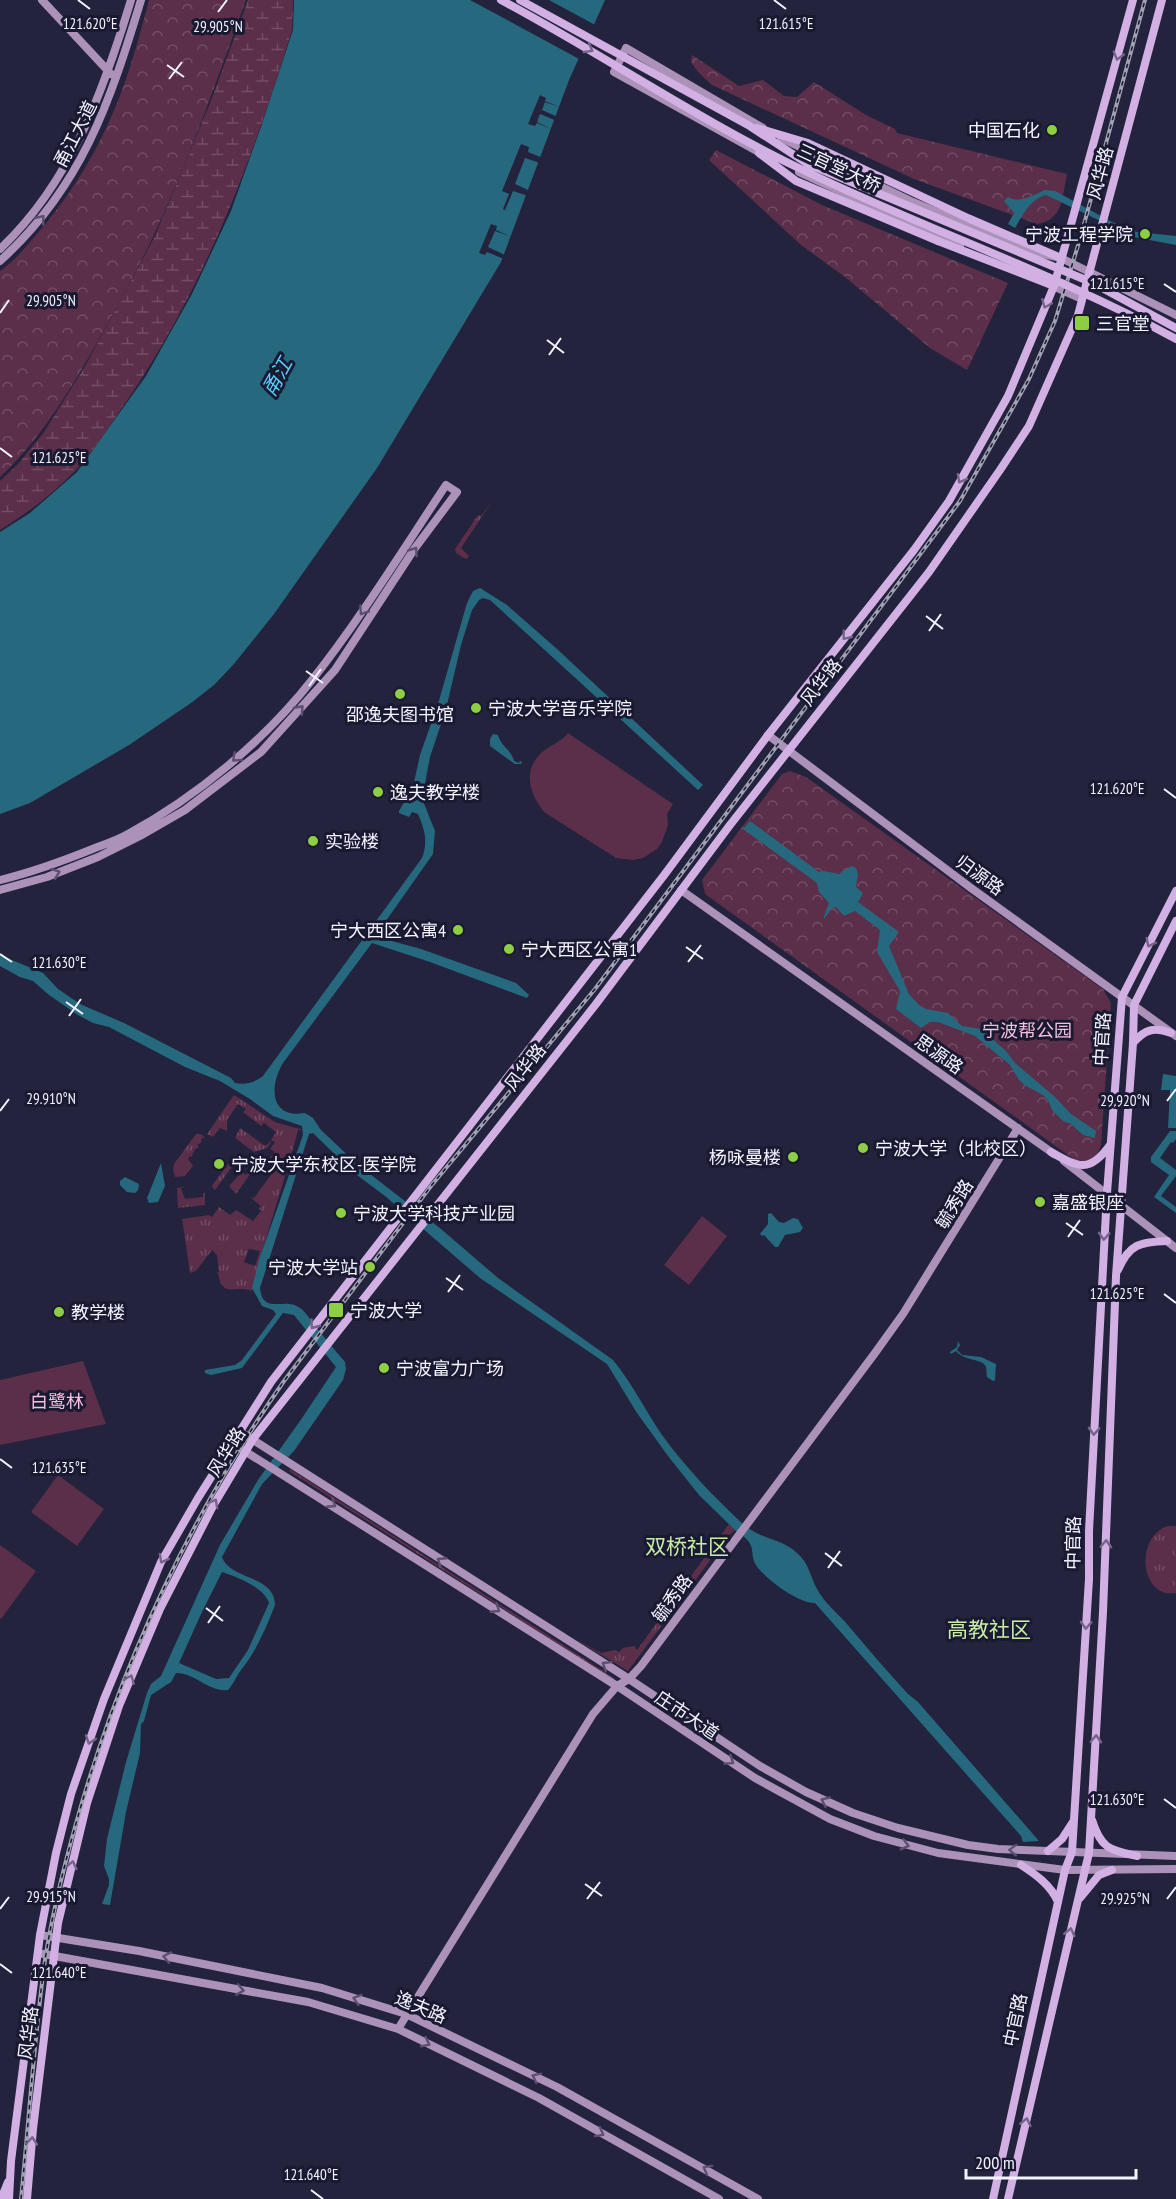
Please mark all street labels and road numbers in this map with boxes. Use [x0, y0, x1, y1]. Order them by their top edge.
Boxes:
street label: 甬江大道 [48, 97, 102, 171]
street label: 三官堂大桥 [793, 139, 885, 197]
street label: 风华路 [1082, 144, 1118, 202]
street label: 风华路 [795, 654, 847, 710]
street label: 归源路 [951, 850, 1009, 900]
street label: 中官路 [1089, 1011, 1115, 1067]
street label: 思源路 [910, 1029, 968, 1079]
street label: 风华路 [499, 1039, 551, 1095]
street label: 毓秀路 [930, 1175, 978, 1233]
street label: 风华路 [202, 1423, 250, 1481]
street label: 中官路 [1061, 1516, 1085, 1570]
street label: 毓秀路 [647, 1569, 697, 1627]
street label: 庄市大道 [651, 1685, 723, 1745]
street label: 逸夫路 [392, 1986, 450, 2028]
street label: 中官路 [998, 1991, 1032, 2049]
street label: 风华路 [13, 2005, 43, 2061]

